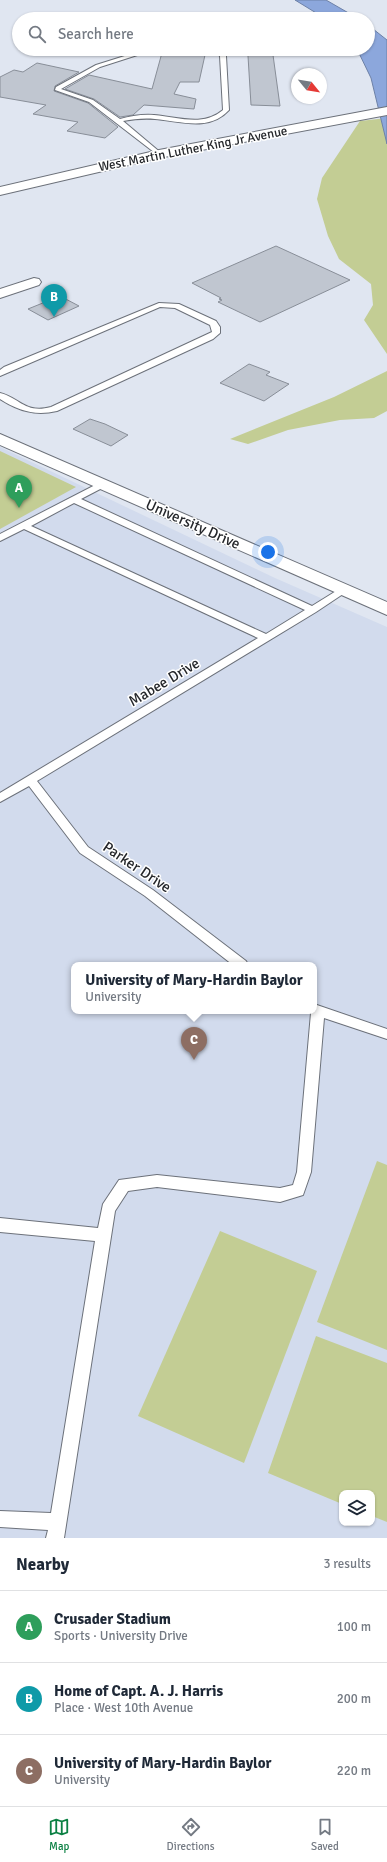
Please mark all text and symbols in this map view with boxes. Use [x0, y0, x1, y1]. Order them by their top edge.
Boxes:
search box [12, 12, 375, 56]
icon: search [26, 23, 48, 45]
text: Search here [58, 25, 134, 43]
north arrow [291, 68, 327, 104]
street label: West Martin Luther King Jr Avenue [97, 123, 289, 175]
pin: B [41, 284, 67, 317]
pin: A [6, 475, 32, 508]
street label: University Drive [143, 495, 243, 553]
your location [258, 542, 278, 562]
street label: Mabee Drive [125, 654, 203, 710]
street label: Parker Drive [99, 838, 175, 896]
popup [71, 962, 317, 1014]
text: University of Mary-Hardin Baylor [85, 971, 303, 989]
text: University [85, 989, 141, 1005]
pin: C [181, 1027, 207, 1060]
map controls [339, 1490, 375, 1526]
button: layers [339, 1490, 375, 1526]
text: Nearby [16, 1554, 69, 1575]
text: 3 results [323, 1556, 371, 1572]
text: Crusader Stadium [54, 1610, 171, 1628]
text: A [25, 1619, 33, 1635]
text: 100 m [337, 1619, 371, 1635]
text: Sports · University Drive [54, 1628, 188, 1644]
text: Home of Capt. A. J. Harris [54, 1682, 223, 1700]
text: B [25, 1691, 33, 1707]
text: 200 m [337, 1691, 371, 1707]
text: Place · West 10th Avenue [54, 1700, 193, 1716]
text: University of Mary-Hardin Baylor [54, 1754, 271, 1772]
text: C [25, 1763, 33, 1779]
text: 220 m [337, 1763, 371, 1779]
text: University [54, 1772, 110, 1788]
tab: Map [48, 1816, 70, 1853]
tab: Directions [167, 1816, 215, 1853]
tab: Saved [311, 1816, 339, 1853]

